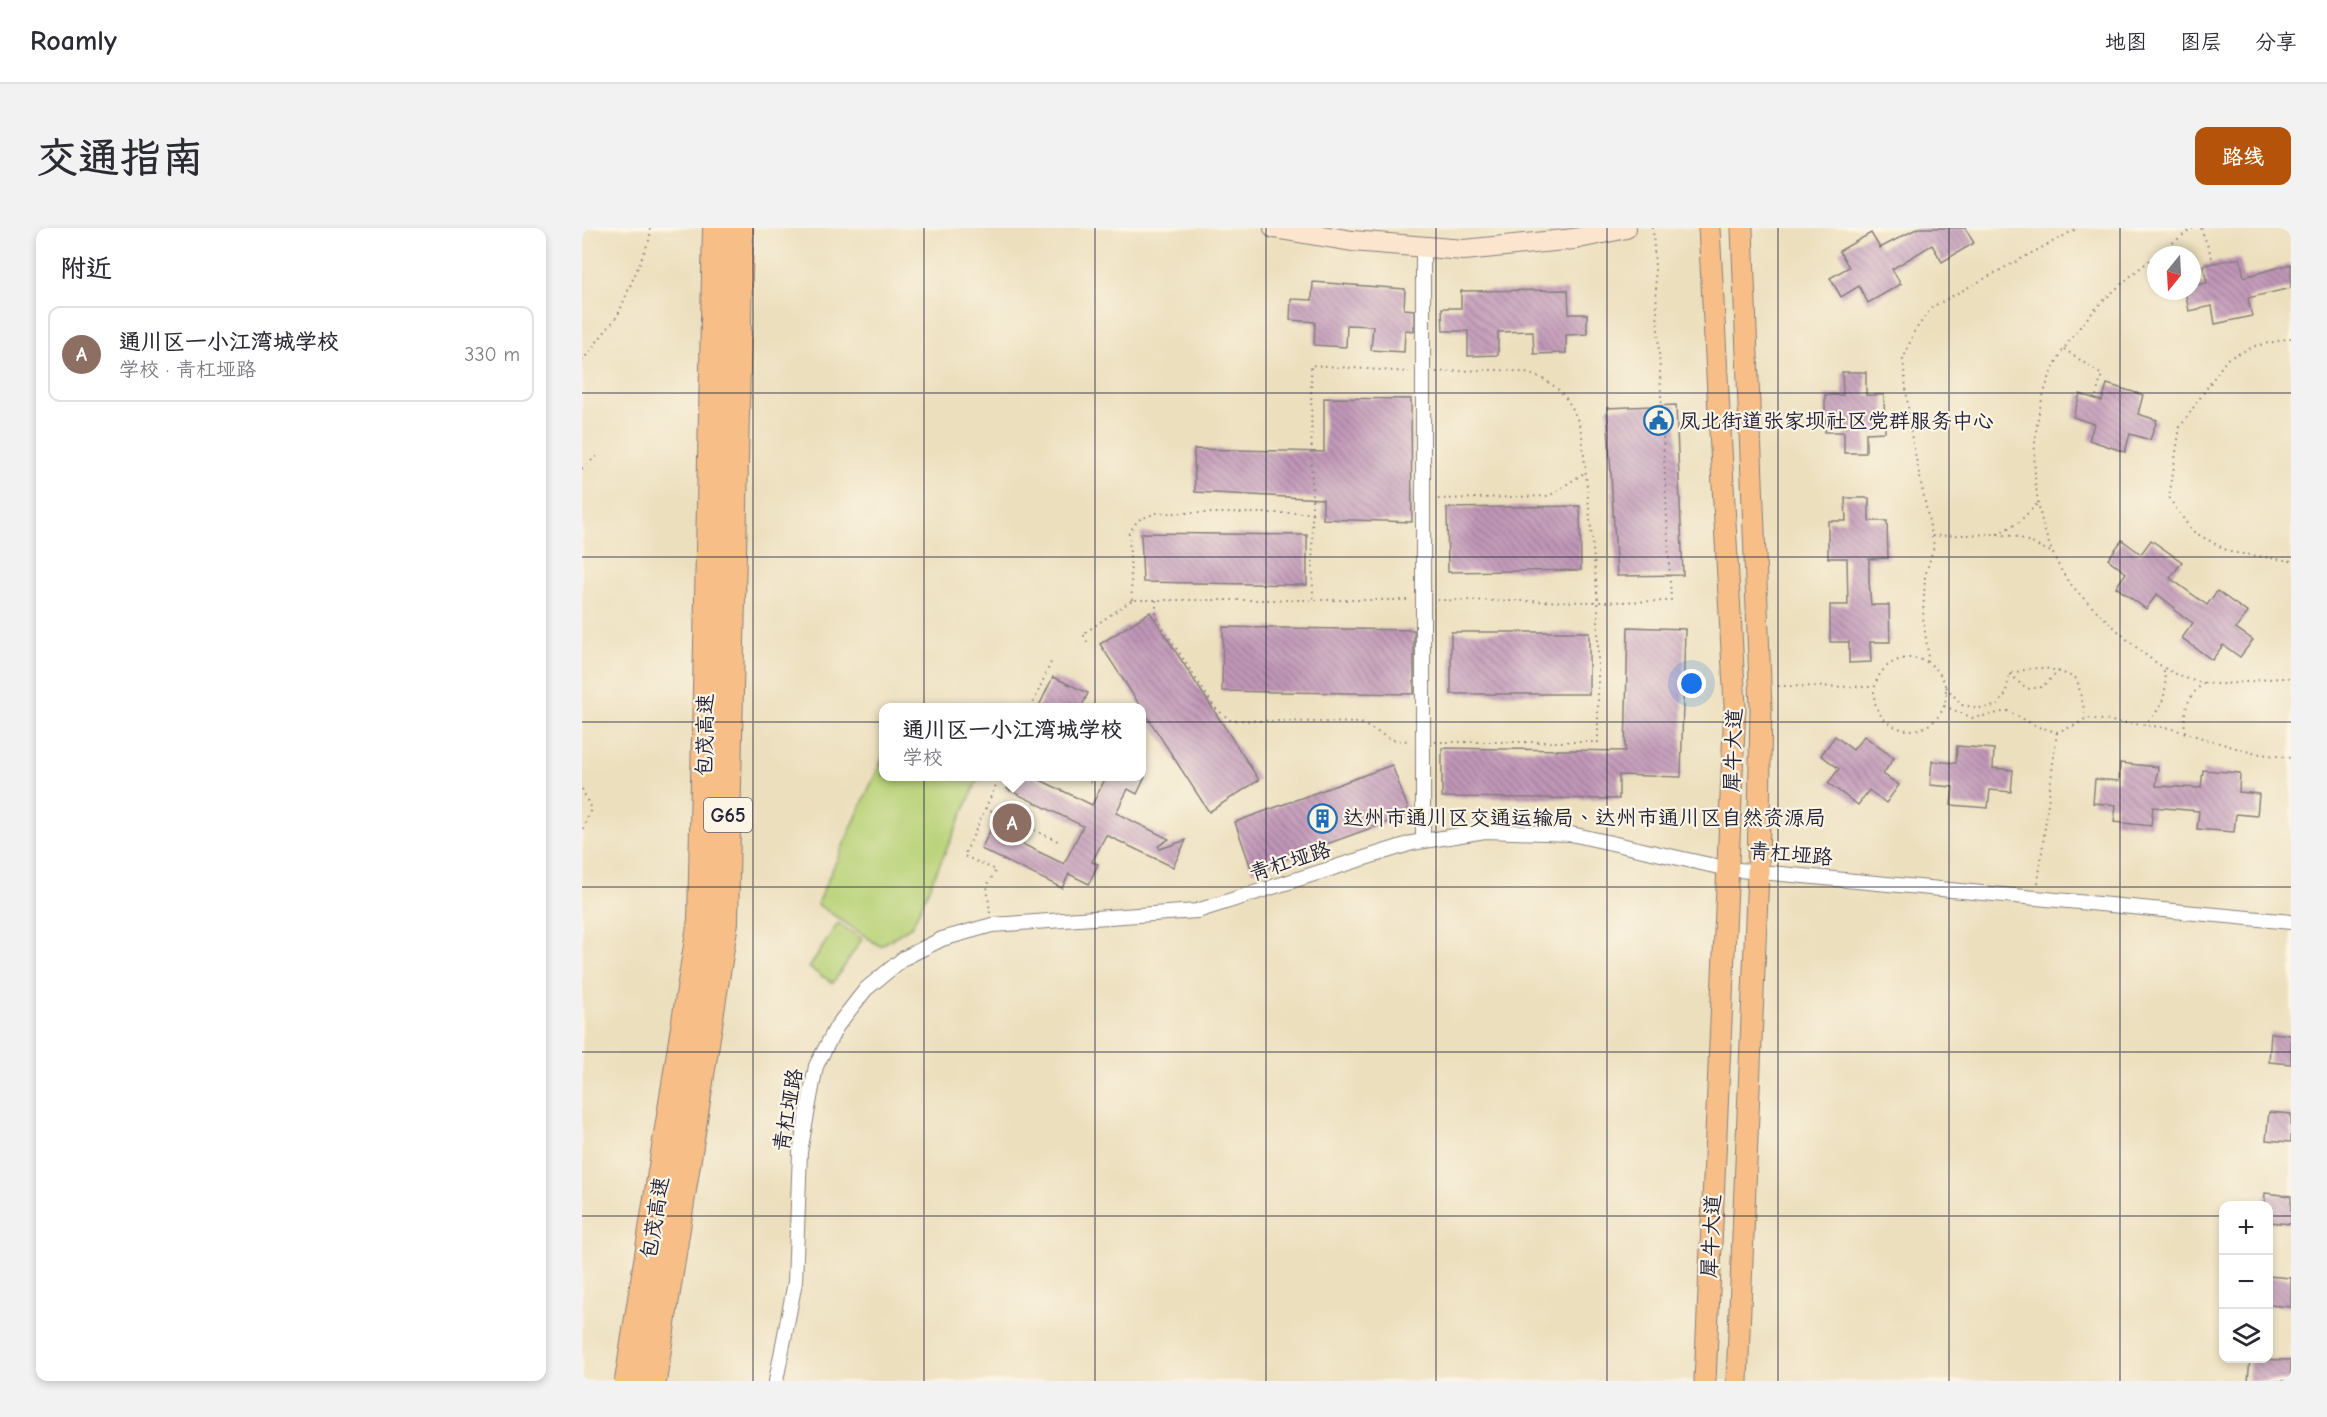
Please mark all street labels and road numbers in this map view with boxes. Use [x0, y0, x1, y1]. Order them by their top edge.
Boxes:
street label: 包茂高速 [692, 693, 718, 777]
street label: 犀牛大道 [1720, 708, 1746, 792]
road number: G65 [704, 798, 752, 832]
street label: 青杠垭路 [1246, 837, 1334, 885]
street label: 青杠垭路 [1748, 838, 1834, 870]
street label: 青杠垭路 [769, 1067, 807, 1153]
street label: 包茂高速 [637, 1175, 673, 1261]
street label: 犀牛大道 [1697, 1193, 1725, 1279]

